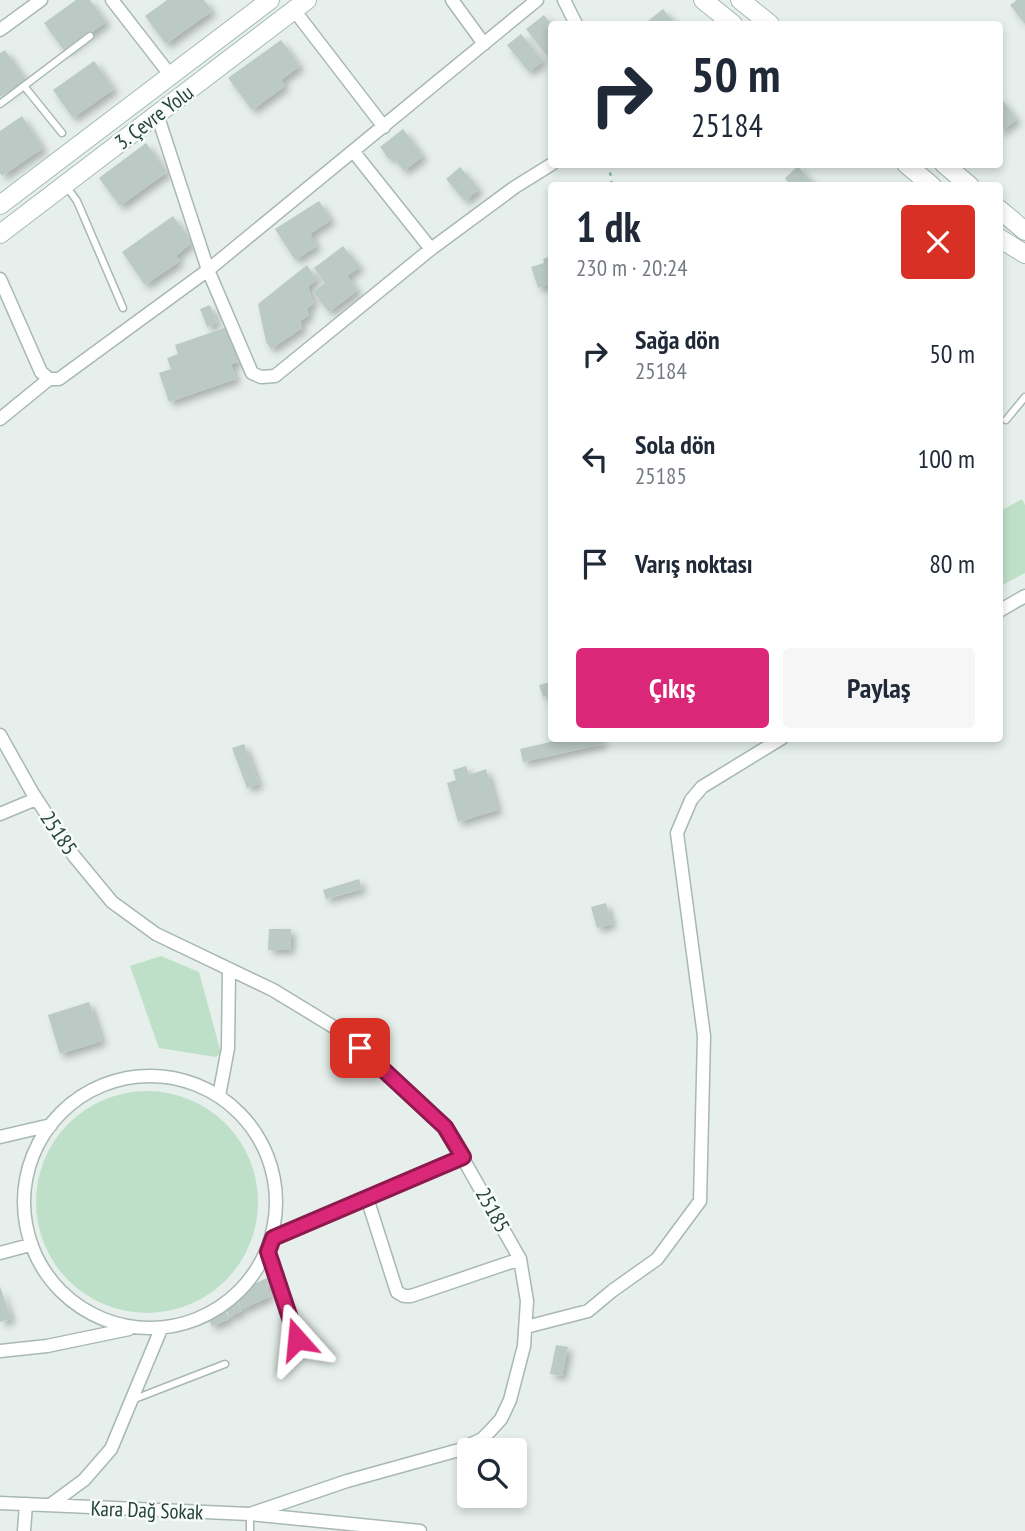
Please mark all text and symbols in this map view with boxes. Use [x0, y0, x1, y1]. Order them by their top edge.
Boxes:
text: 50 m [691, 42, 780, 106]
icon: right [576, 49, 667, 140]
street label: 3. Çevre Yolu [109, 79, 199, 155]
text: 25184 [691, 104, 763, 146]
text: 1 dk [576, 199, 641, 254]
button: close [901, 205, 975, 279]
text: 230 m · 20:24 [576, 253, 688, 282]
text: Sağa dön [635, 323, 720, 356]
icon: right [576, 335, 614, 373]
text: 50 m [929, 337, 975, 370]
text: 25184 [635, 356, 687, 385]
text: Sola dön [635, 428, 715, 461]
icon: left [576, 440, 614, 478]
text: 100 m [917, 442, 975, 475]
text: 25185 [635, 461, 687, 490]
icon: arrive [576, 545, 614, 583]
text: Varış noktası [635, 547, 753, 580]
text: 80 m [929, 547, 975, 580]
button: Çıkış [576, 648, 769, 728]
button: Paylaş [783, 648, 975, 728]
street label: 25185 [35, 806, 83, 860]
pin [330, 1018, 390, 1078]
icon: arrive [341, 1029, 379, 1067]
street label: 25185 [470, 1183, 516, 1237]
position arrow [260, 1302, 334, 1376]
map controls [457, 1438, 527, 1508]
button: search [457, 1438, 527, 1508]
street label: Kara Dağ Sokak [90, 1495, 204, 1525]

